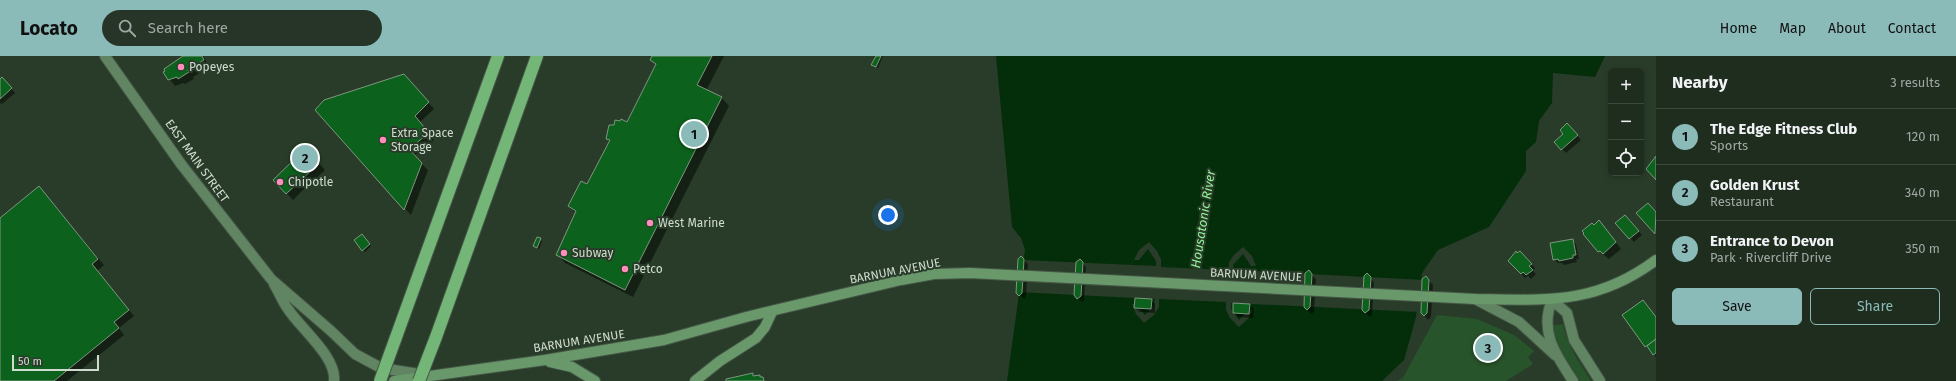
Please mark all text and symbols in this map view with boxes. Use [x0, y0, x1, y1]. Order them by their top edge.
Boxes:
search box [102, 10, 382, 46]
text: Locato [20, 17, 78, 40]
icon: search [116, 17, 138, 39]
text: Search here [148, 19, 228, 37]
text: Home [1720, 20, 1757, 37]
text: Map [1779, 20, 1806, 37]
text: About [1828, 20, 1866, 37]
text: Contact [1888, 20, 1936, 37]
place label: Popeyes [189, 60, 235, 74]
marker: Popeyes [176, 62, 186, 72]
map controls [1608, 68, 1644, 176]
button: + [1608, 68, 1644, 104]
text: Nearby [1672, 72, 1727, 93]
text: 3 results [1890, 75, 1940, 90]
button: − [1608, 104, 1644, 140]
street label: EAST MAIN STREET [162, 117, 232, 206]
pin: 1 [681, 119, 707, 149]
text: The Edge Fitness Club [1710, 120, 1857, 138]
place label: Extra Space Storage [391, 126, 454, 154]
text: 1 [1682, 129, 1688, 144]
text: 120 m [1906, 129, 1940, 144]
marker: Extra Space Storage [378, 135, 388, 145]
text: Sports [1710, 138, 1748, 153]
button: locate [1608, 140, 1644, 176]
pin: 2 [292, 143, 318, 173]
water label: Housatonic River [1188, 168, 1218, 269]
place label: Chipotle [288, 175, 333, 189]
text: Golden Krust [1710, 176, 1799, 194]
marker: Chipotle [275, 177, 285, 187]
text: 2 [1682, 185, 1688, 200]
text: 340 m [1905, 185, 1940, 200]
text: Restaurant [1710, 194, 1774, 209]
your location [878, 205, 898, 225]
place label: West Marine [658, 216, 725, 230]
marker: West Marine [645, 218, 655, 228]
text: Entrance to Devon [1710, 232, 1834, 250]
text: 3 [1682, 241, 1688, 256]
text: 350 m [1905, 241, 1940, 256]
place label: Subway [572, 246, 613, 260]
marker: Subway [559, 248, 569, 258]
text: Park · Rivercliff Drive [1710, 250, 1832, 265]
street label: BARNUM AVENUE [848, 255, 942, 287]
place label: Petco [633, 262, 663, 276]
marker: Petco [620, 264, 630, 274]
street label: BARNUM AVENUE [1210, 266, 1302, 284]
button: Save [1672, 288, 1802, 325]
button: Share [1810, 288, 1940, 325]
street label: BARNUM AVENUE [532, 327, 626, 355]
pin: 3 [1475, 333, 1501, 363]
scale bar [12, 353, 99, 372]
text: 50 m [18, 355, 42, 368]

